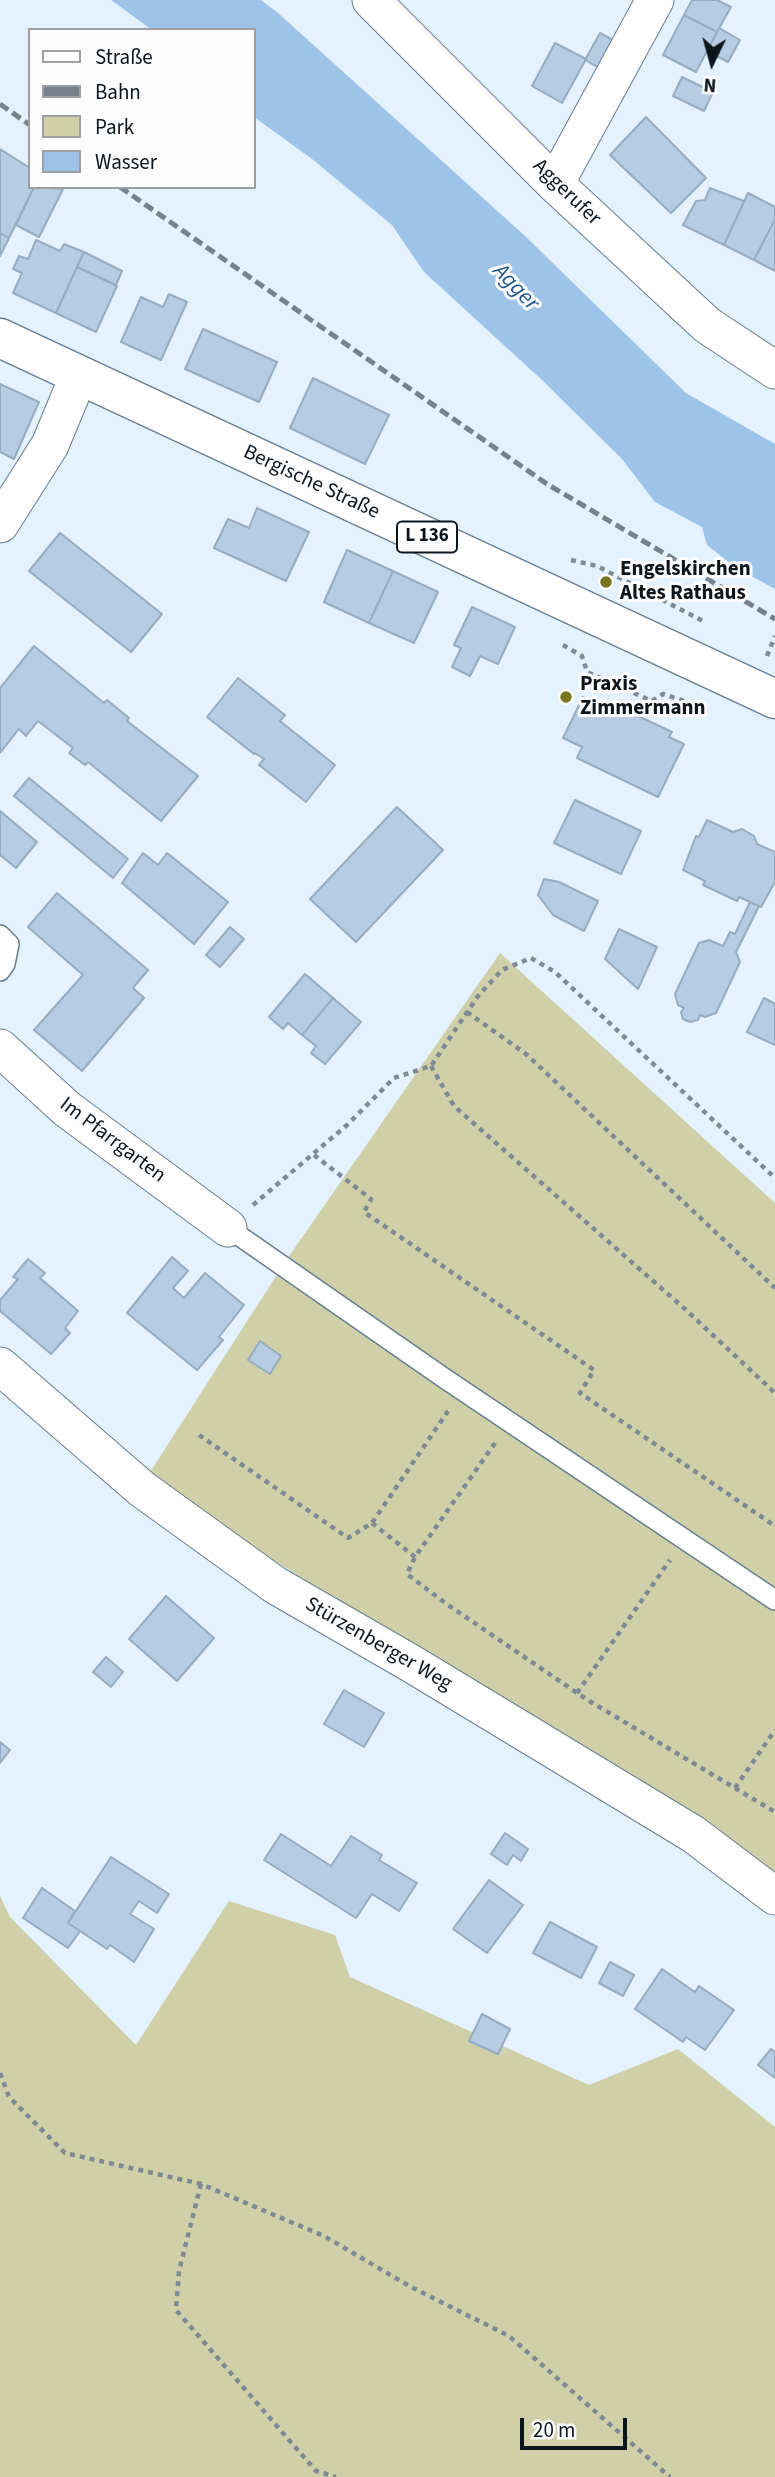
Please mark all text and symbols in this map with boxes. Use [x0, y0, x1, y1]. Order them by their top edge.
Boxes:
legend [28, 28, 256, 189]
north arrow [677, 28, 747, 98]
text: Straße [95, 42, 153, 72]
text: N [703, 70, 718, 98]
text: Bahn [95, 77, 141, 107]
text: Park [95, 112, 134, 142]
text: Wasser [95, 147, 157, 177]
street label: Aggerufer [527, 154, 605, 232]
water label: Agger [486, 259, 544, 317]
street label: Bergische Straße [239, 440, 383, 526]
road number: L 136 [397, 522, 457, 552]
place label: Engelskirchen Altes Rathaus [620, 557, 751, 607]
marker: Engelskirchen Altes Rathaus [598, 574, 614, 590]
place label: Praxis Zimmermann [580, 672, 705, 722]
marker: Praxis Zimmermann [558, 689, 574, 705]
street label: Im Pfarrgarten [54, 1093, 170, 1189]
street label: Stürzenberger Weg [300, 1593, 456, 1697]
scale bar [523, 2404, 630, 2448]
text: 20 m [533, 2415, 575, 2445]

